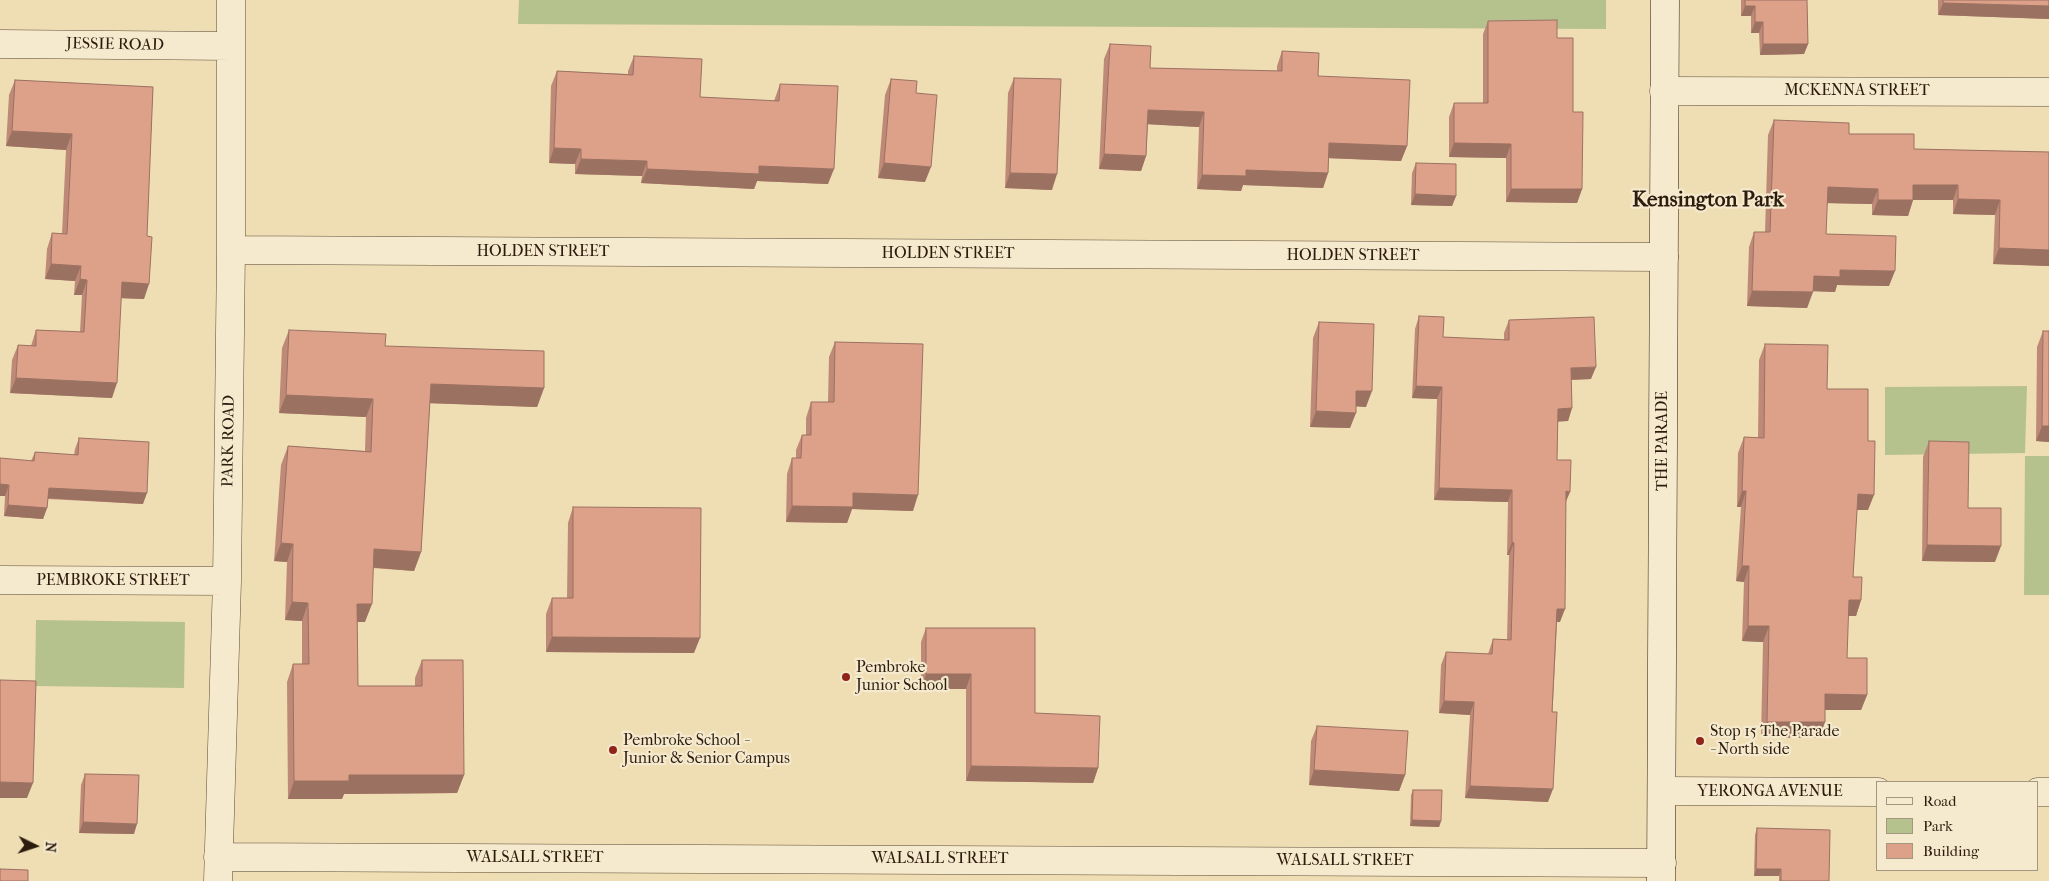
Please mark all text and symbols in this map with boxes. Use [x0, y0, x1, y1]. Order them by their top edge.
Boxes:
street label: JESSIE ROAD [66, 35, 164, 55]
street label: MCKENNA STREET [1784, 81, 1930, 101]
district label: Kensington Park [1632, 188, 1784, 214]
street label: HOLDEN STREET [477, 242, 609, 262]
street label: HOLDEN STREET [882, 244, 1014, 264]
street label: HOLDEN STREET [1287, 246, 1419, 266]
street label: THE PARADE [1653, 391, 1673, 491]
street label: PARK ROAD [219, 395, 239, 487]
street label: PEMBROKE STREET [36, 571, 190, 591]
place label: Pembroke Junior School [856, 658, 948, 696]
marker: Pembroke Junior School [840, 671, 852, 683]
place label: Stop 15 The Parade - North side [1710, 722, 1839, 760]
place label: Pembroke School - Junior & Senior Campus [623, 731, 790, 769]
marker: Stop 15 The Parade - North side [1694, 735, 1706, 747]
marker: Pembroke School - Junior & Senior Campus [607, 744, 619, 756]
legend [1876, 781, 2039, 871]
street label: YERONGA AVENUE [1697, 782, 1843, 802]
text: Road [1923, 792, 1956, 810]
text: Park [1923, 817, 1953, 835]
north arrow [10, 821, 60, 871]
text: N [42, 841, 59, 853]
text: Building [1923, 842, 1979, 860]
street label: WALSALL STREET [466, 848, 604, 868]
street label: WALSALL STREET [872, 849, 1008, 869]
street label: WALSALL STREET [1276, 851, 1414, 871]

